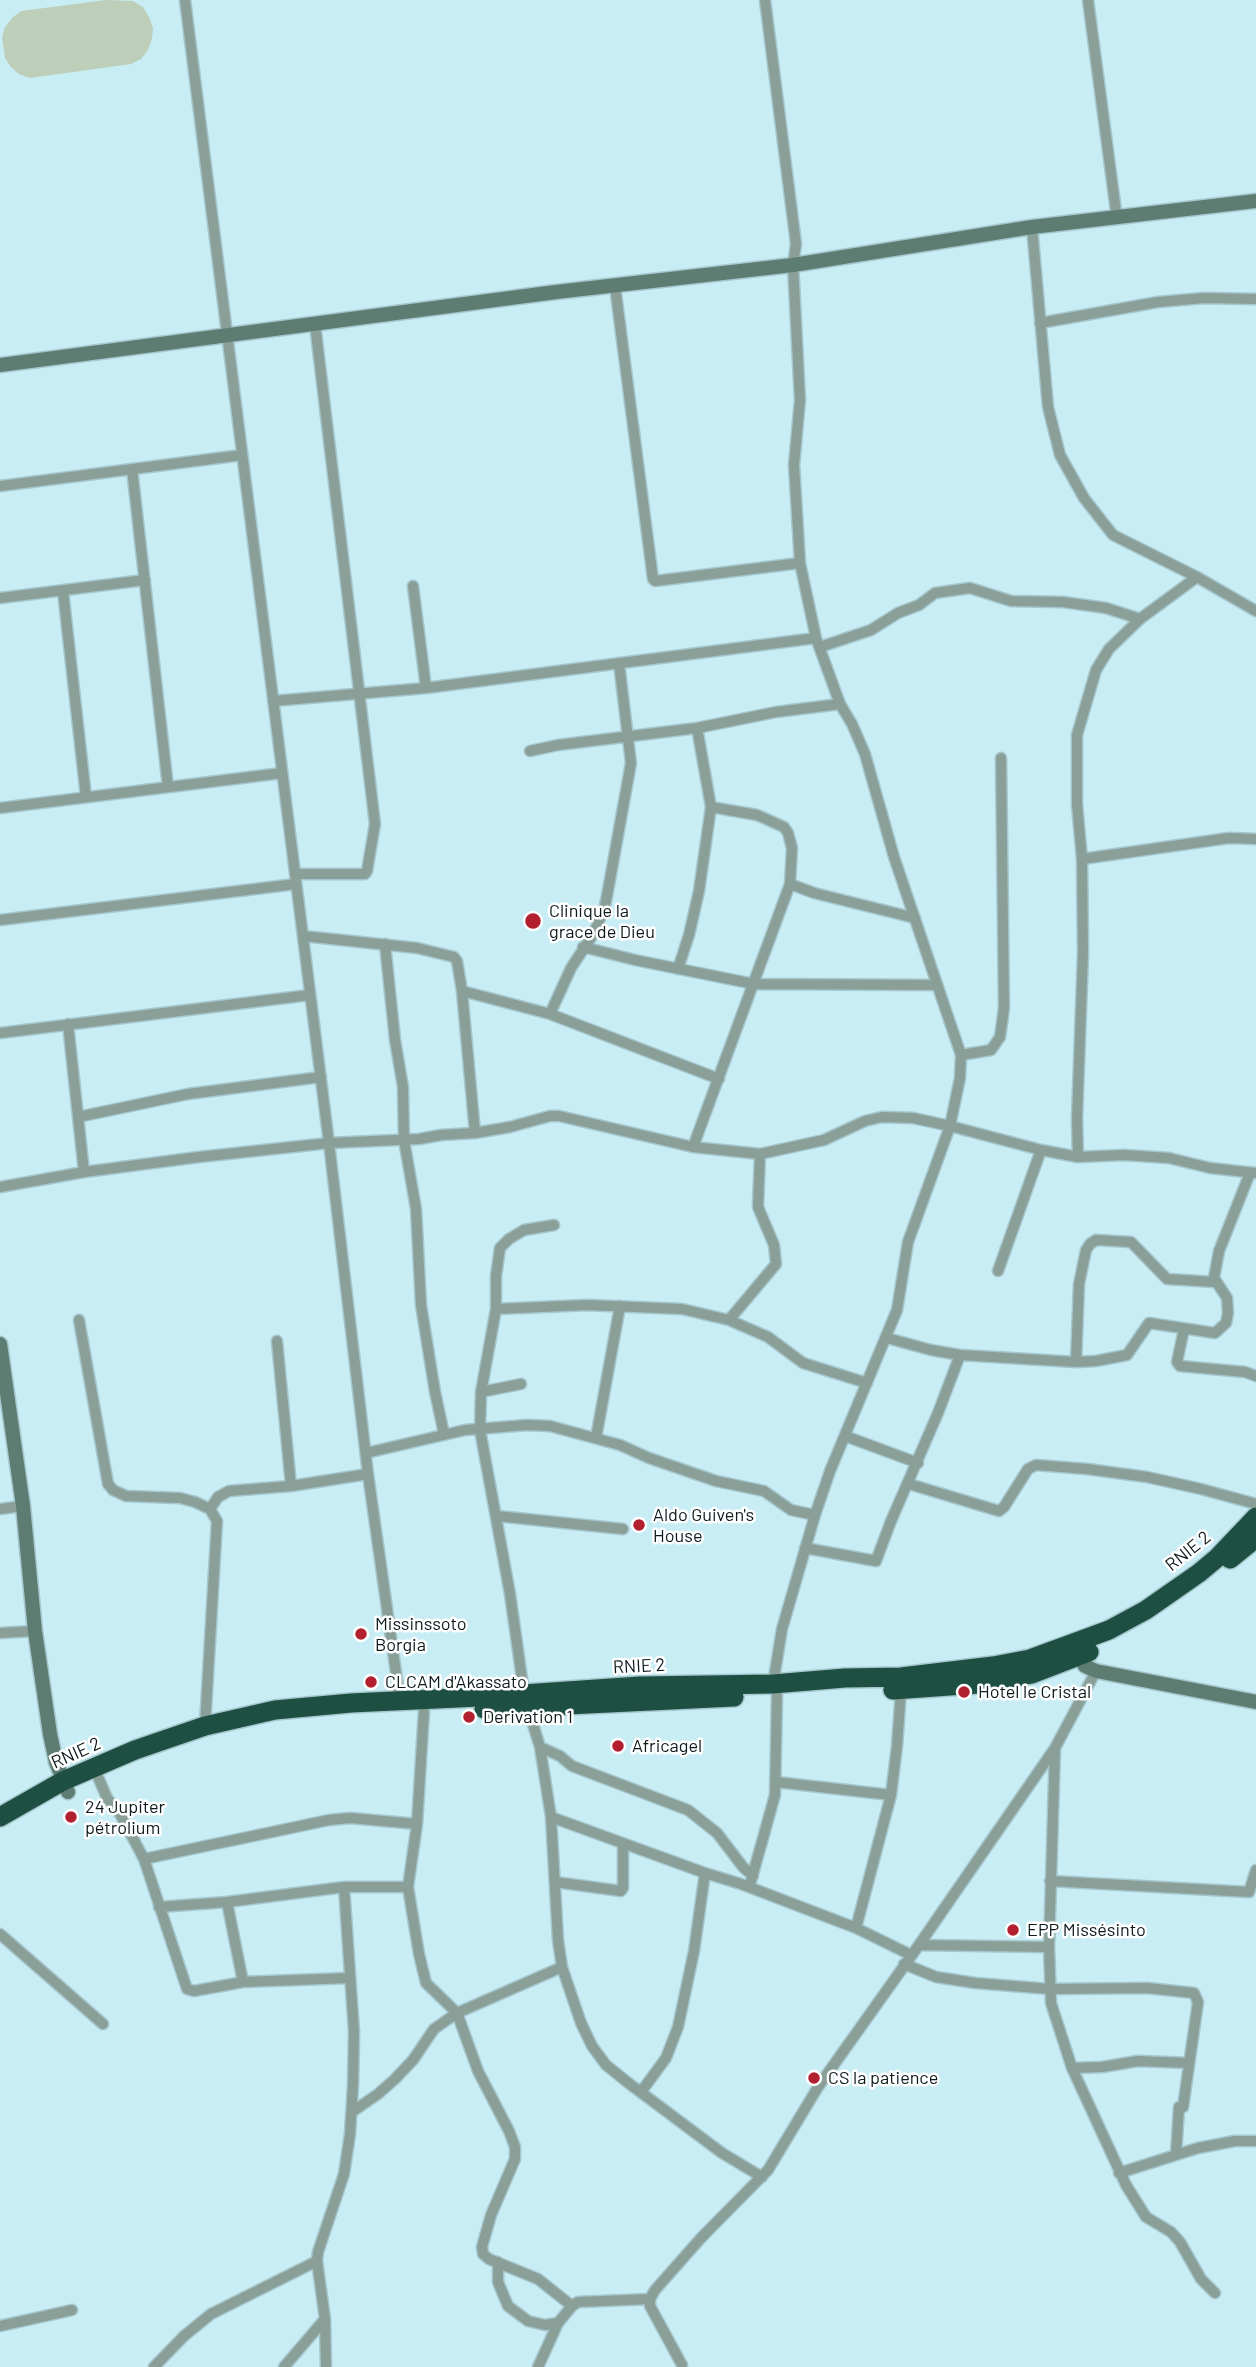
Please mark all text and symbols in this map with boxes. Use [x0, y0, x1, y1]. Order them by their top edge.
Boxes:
place label: Clinique la grace de Dieu [549, 900, 655, 942]
marker: Clinique la grace de Dieu [523, 911, 543, 931]
place label: Aldo Guiven's House [653, 1504, 754, 1546]
marker: Aldo Guiven's House [631, 1517, 647, 1533]
street label: RNIE 2 [1161, 1526, 1215, 1576]
place label: Missinssoto Borgia [375, 1613, 467, 1656]
marker: Missinssoto Borgia [353, 1626, 369, 1642]
street label: RNIE 2 [612, 1654, 666, 1678]
place label: CLCAM d'Akassato [385, 1671, 527, 1693]
marker: CLCAM d'Akassato [363, 1674, 379, 1690]
place label: Hotel le Cristal [978, 1681, 1091, 1703]
marker: Hotel le Cristal [956, 1684, 972, 1700]
place label: Derivation 1 [483, 1706, 573, 1728]
marker: Derivation 1 [461, 1709, 477, 1725]
street label: RNIE 2 [48, 1733, 104, 1773]
place label: Africagel [632, 1735, 702, 1757]
marker: Africagel [610, 1738, 626, 1754]
place label: 24 Jupiter pétrolium [85, 1796, 165, 1839]
marker: 24 Jupiter pétrolium [63, 1809, 79, 1825]
place label: EPP Missésinto [1027, 1919, 1146, 1941]
marker: EPP Missésinto [1005, 1922, 1021, 1938]
place label: CS la patience [828, 2067, 938, 2089]
marker: CS la patience [806, 2070, 822, 2086]

